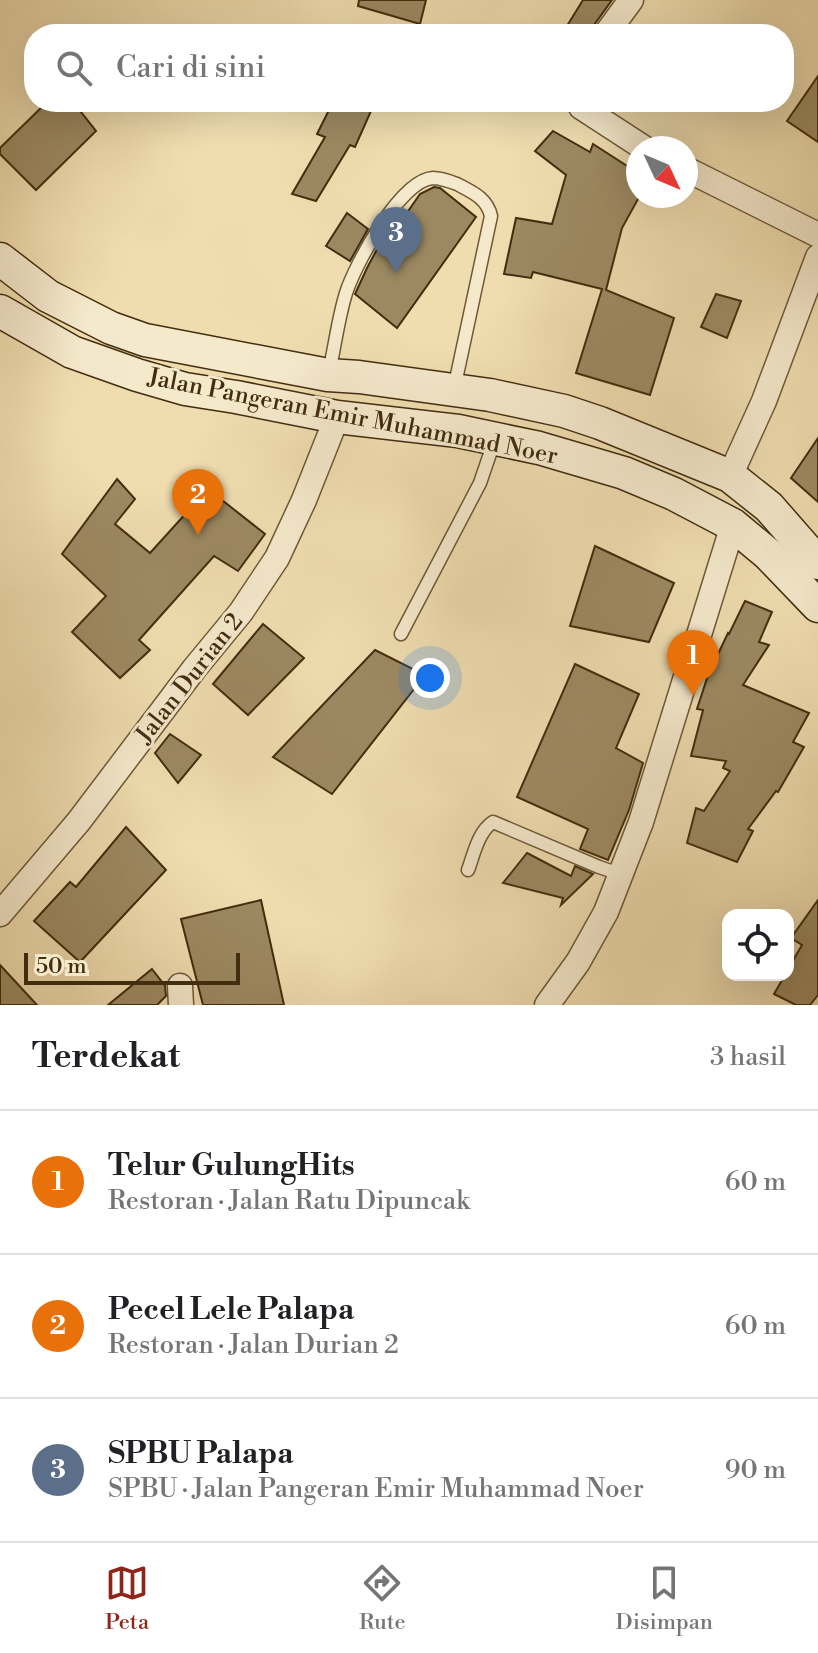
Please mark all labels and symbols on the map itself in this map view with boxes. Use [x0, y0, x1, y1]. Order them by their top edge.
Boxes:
north arrow [626, 136, 698, 208]
pin: 3 [370, 207, 422, 273]
street label: Jalan Pangeran Emir Muhammad Noer [144, 362, 560, 471]
pin: 2 [172, 469, 224, 535]
street label: Jalan Durian 2 [129, 608, 250, 750]
pin: 1 [667, 630, 719, 696]
your location [410, 658, 450, 698]
scale bar [24, 949, 240, 985]

